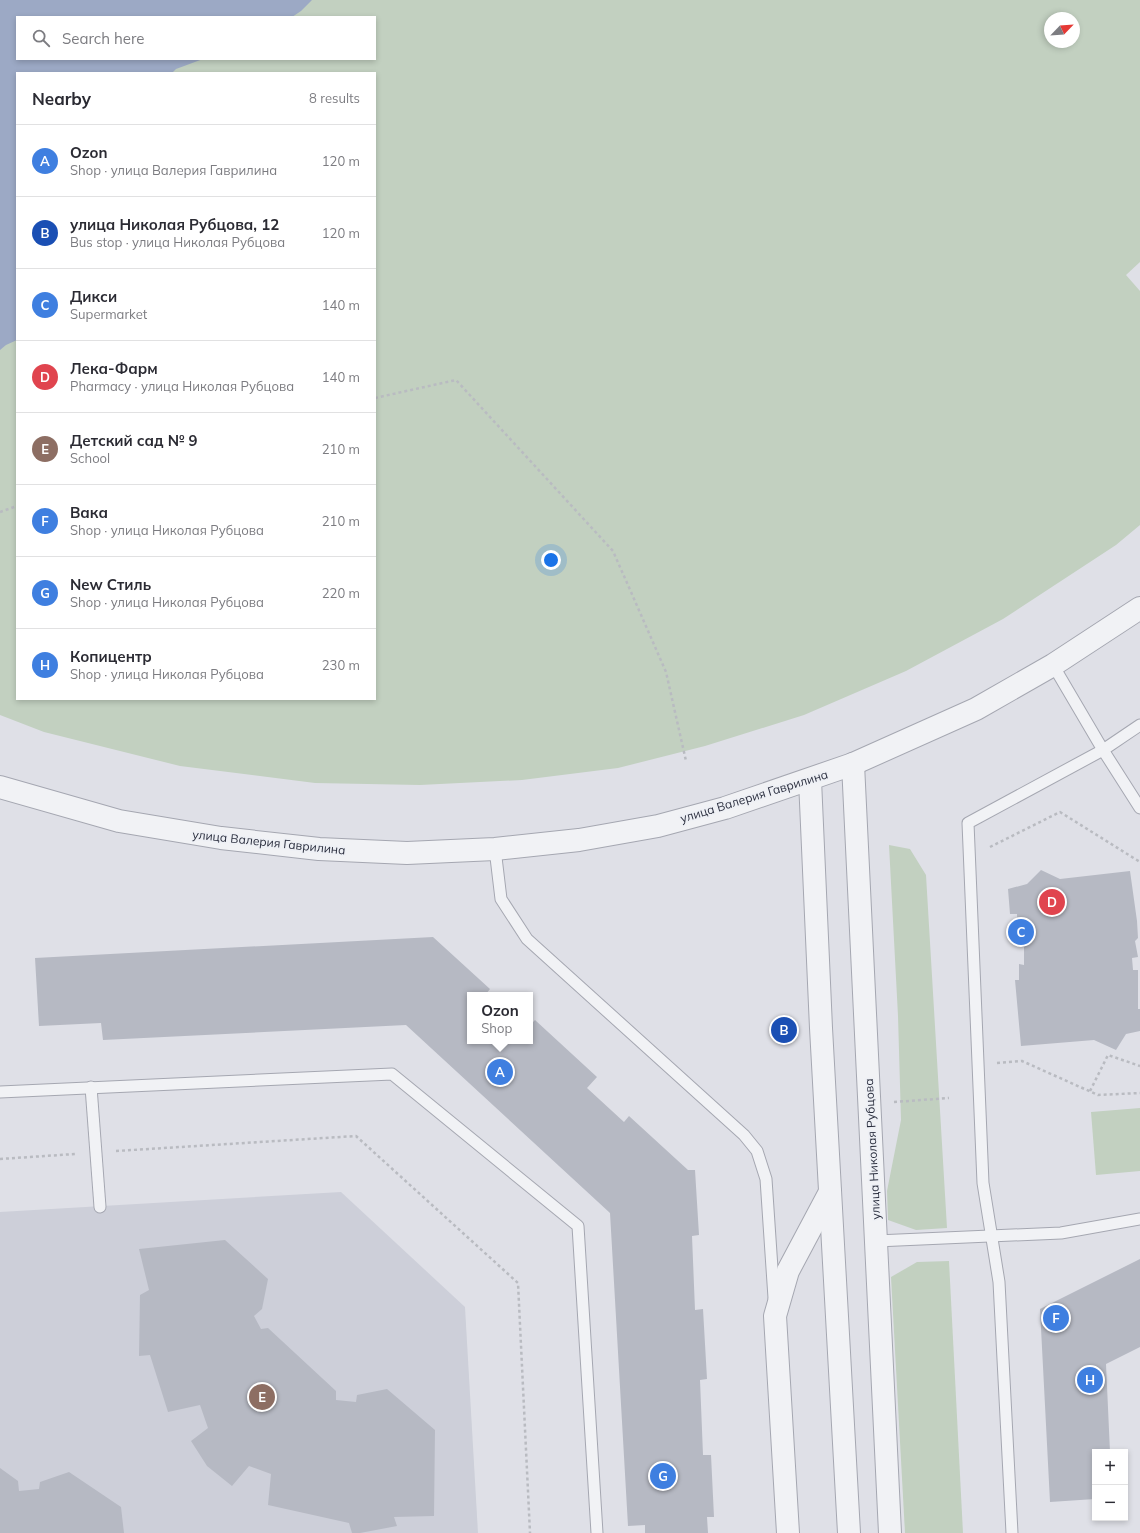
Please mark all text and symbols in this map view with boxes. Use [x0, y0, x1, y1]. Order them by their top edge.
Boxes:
north arrow [1044, 12, 1080, 48]
search box [16, 16, 376, 60]
icon: search [30, 27, 52, 49]
text: Search here [62, 29, 144, 48]
text: Nearby [32, 88, 91, 109]
text: 8 results [309, 90, 360, 106]
text: Ozon [70, 143, 107, 162]
text: A [40, 153, 50, 169]
text: 120 m [322, 153, 360, 169]
text: Shop · улица Валерия Гаврилина [70, 162, 277, 178]
text: улица Николая Рубцова, 12 [70, 215, 279, 234]
text: B [41, 225, 49, 241]
text: 120 m [322, 225, 360, 241]
text: Bus stop · улица Николая Рубцова [70, 234, 285, 250]
text: Дикси [70, 287, 117, 306]
text: C [41, 297, 49, 313]
text: 140 m [322, 297, 360, 313]
text: Supermarket [70, 306, 147, 322]
text: Лека-Фарм [70, 359, 158, 378]
text: D [40, 369, 50, 385]
text: 140 m [322, 369, 360, 385]
text: Pharmacy · улица Николая Рубцова [70, 378, 294, 394]
text: Детский сад № 9 [70, 431, 198, 450]
text: E [41, 441, 49, 457]
text: 210 m [322, 441, 360, 457]
text: School [70, 450, 110, 466]
text: Вака [70, 503, 108, 522]
text: F [41, 513, 49, 529]
text: 210 m [322, 513, 360, 529]
text: Shop · улица Николая Рубцова [70, 522, 264, 538]
your location [541, 550, 561, 570]
text: New Стиль [70, 575, 151, 594]
text: G [40, 585, 50, 601]
text: 220 m [322, 585, 360, 601]
text: Shop · улица Николая Рубцова [70, 594, 264, 610]
text: Копицентр [70, 647, 152, 666]
text: H [40, 657, 50, 673]
text: 230 m [322, 657, 360, 673]
text: Shop · улица Николая Рубцова [70, 666, 264, 682]
street label: улица Валерия Гаврилина [678, 766, 830, 826]
street label: улица Валерия Гаврилина [192, 827, 346, 857]
pin: D [1039, 887, 1065, 917]
pin: C [1008, 917, 1034, 947]
popup [467, 992, 533, 1044]
text: Ozon [481, 1001, 519, 1020]
pin: B [771, 1015, 797, 1045]
text: Shop [481, 1020, 512, 1036]
pin: A [487, 1057, 513, 1087]
street label: улица Николая Рубцова [861, 1078, 883, 1220]
pin: F [1043, 1303, 1069, 1333]
pin: H [1077, 1365, 1103, 1395]
pin: E [249, 1382, 275, 1412]
map controls [1092, 1449, 1128, 1521]
button: + [1092, 1449, 1128, 1485]
pin: G [650, 1461, 676, 1491]
button: − [1092, 1485, 1128, 1521]

